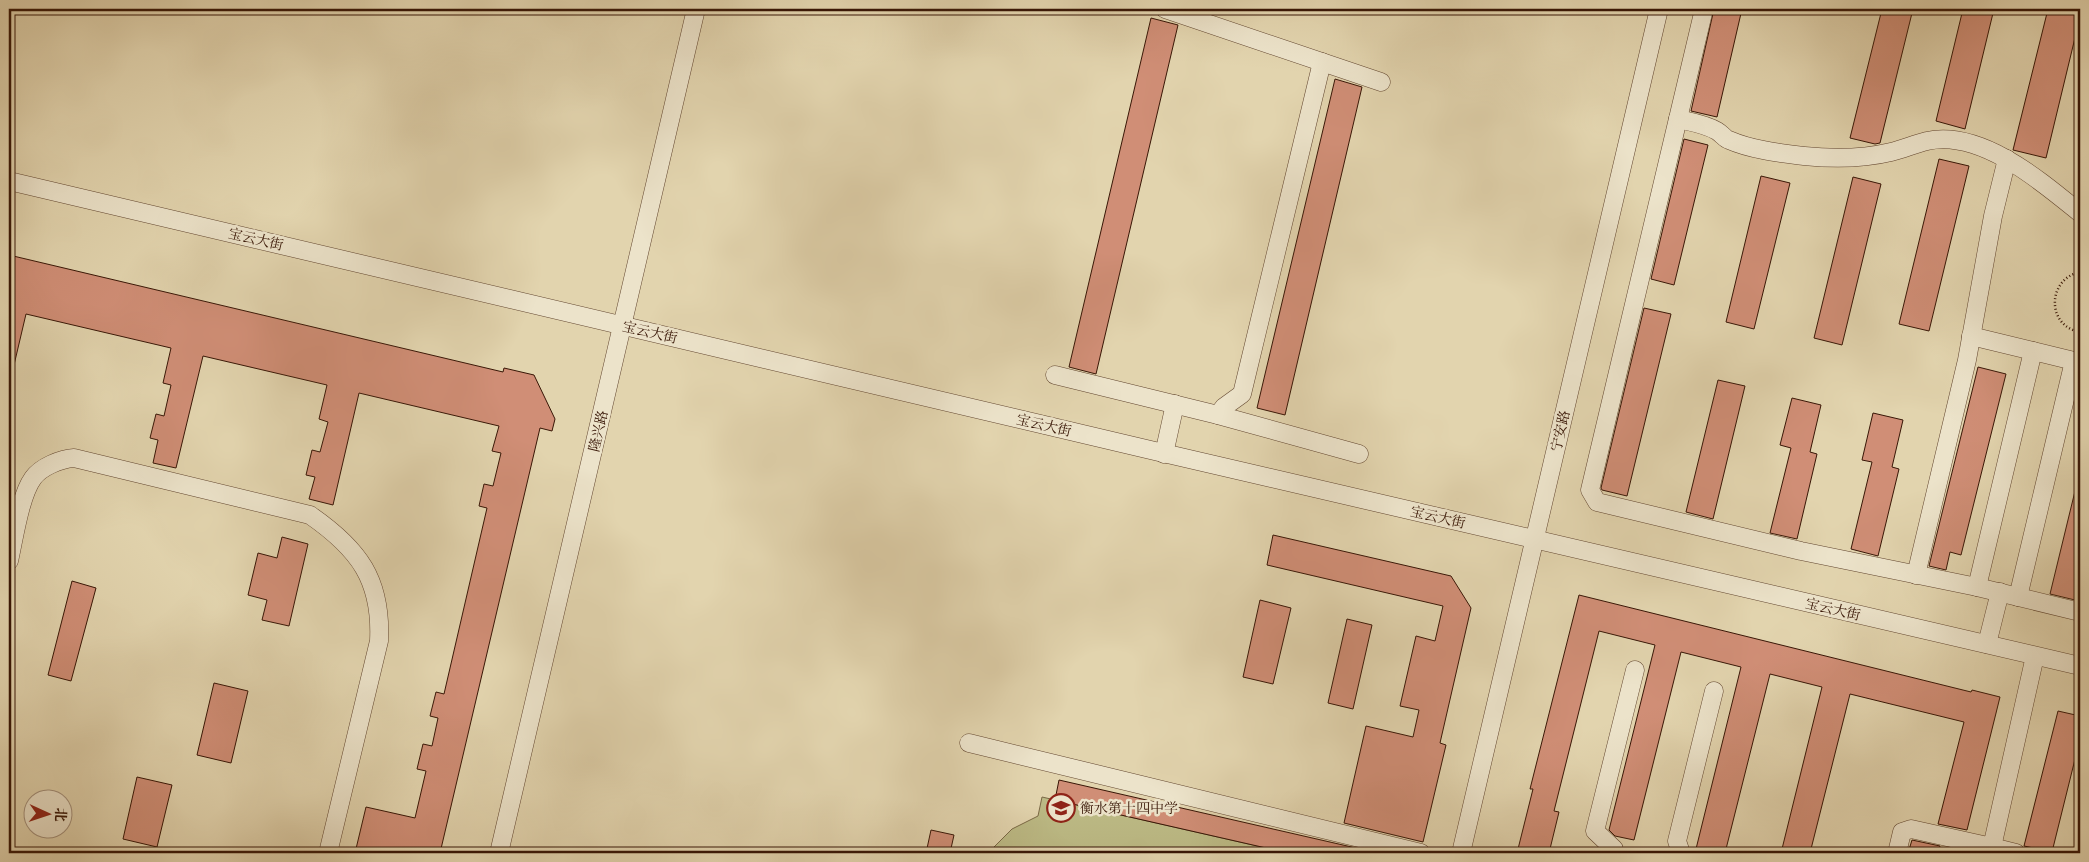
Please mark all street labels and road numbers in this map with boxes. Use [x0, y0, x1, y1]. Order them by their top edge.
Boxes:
street label: 宝云大街 [226, 224, 285, 255]
street label: 宝云大街 [620, 317, 679, 348]
street label: 隆兴路 [585, 409, 612, 454]
street label: 宁安路 [1547, 409, 1574, 454]
street label: 宝云大街 [1014, 410, 1073, 441]
street label: 宝云大街 [1408, 502, 1467, 533]
street label: 宝云大街 [1803, 594, 1862, 625]

